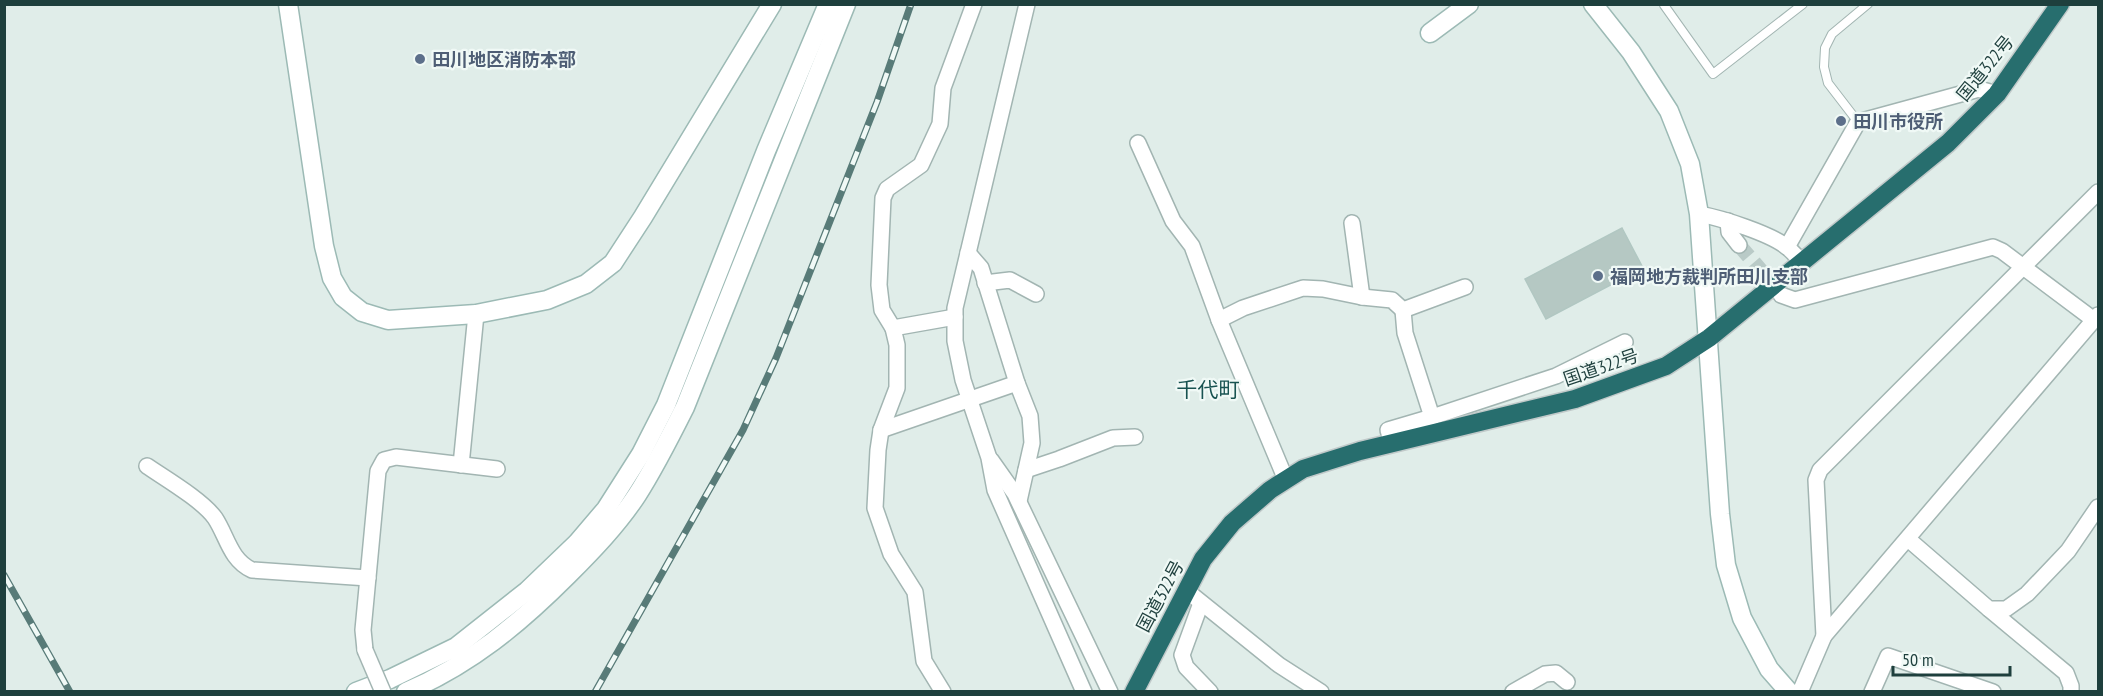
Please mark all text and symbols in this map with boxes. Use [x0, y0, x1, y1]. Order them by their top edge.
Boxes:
street label: 国道322号 [1951, 30, 2019, 106]
place label: 田川地区消防本部 [432, 48, 576, 71]
marker: 田川地区消防本部 [413, 52, 427, 66]
place label: 田川市役所 [1853, 110, 1943, 133]
marker: 田川市役所 [1834, 114, 1848, 128]
place label: 福岡地方裁判所田川支部 [1610, 265, 1808, 288]
marker: 福岡地方裁判所田川支部 [1591, 269, 1605, 283]
street label: 国道322号 [1560, 343, 1642, 391]
district label: 千代町 [1177, 376, 1240, 403]
street label: 国道322号 [1131, 556, 1189, 636]
scale bar [1893, 639, 2010, 677]
text: 50 m [1902, 648, 1934, 671]

